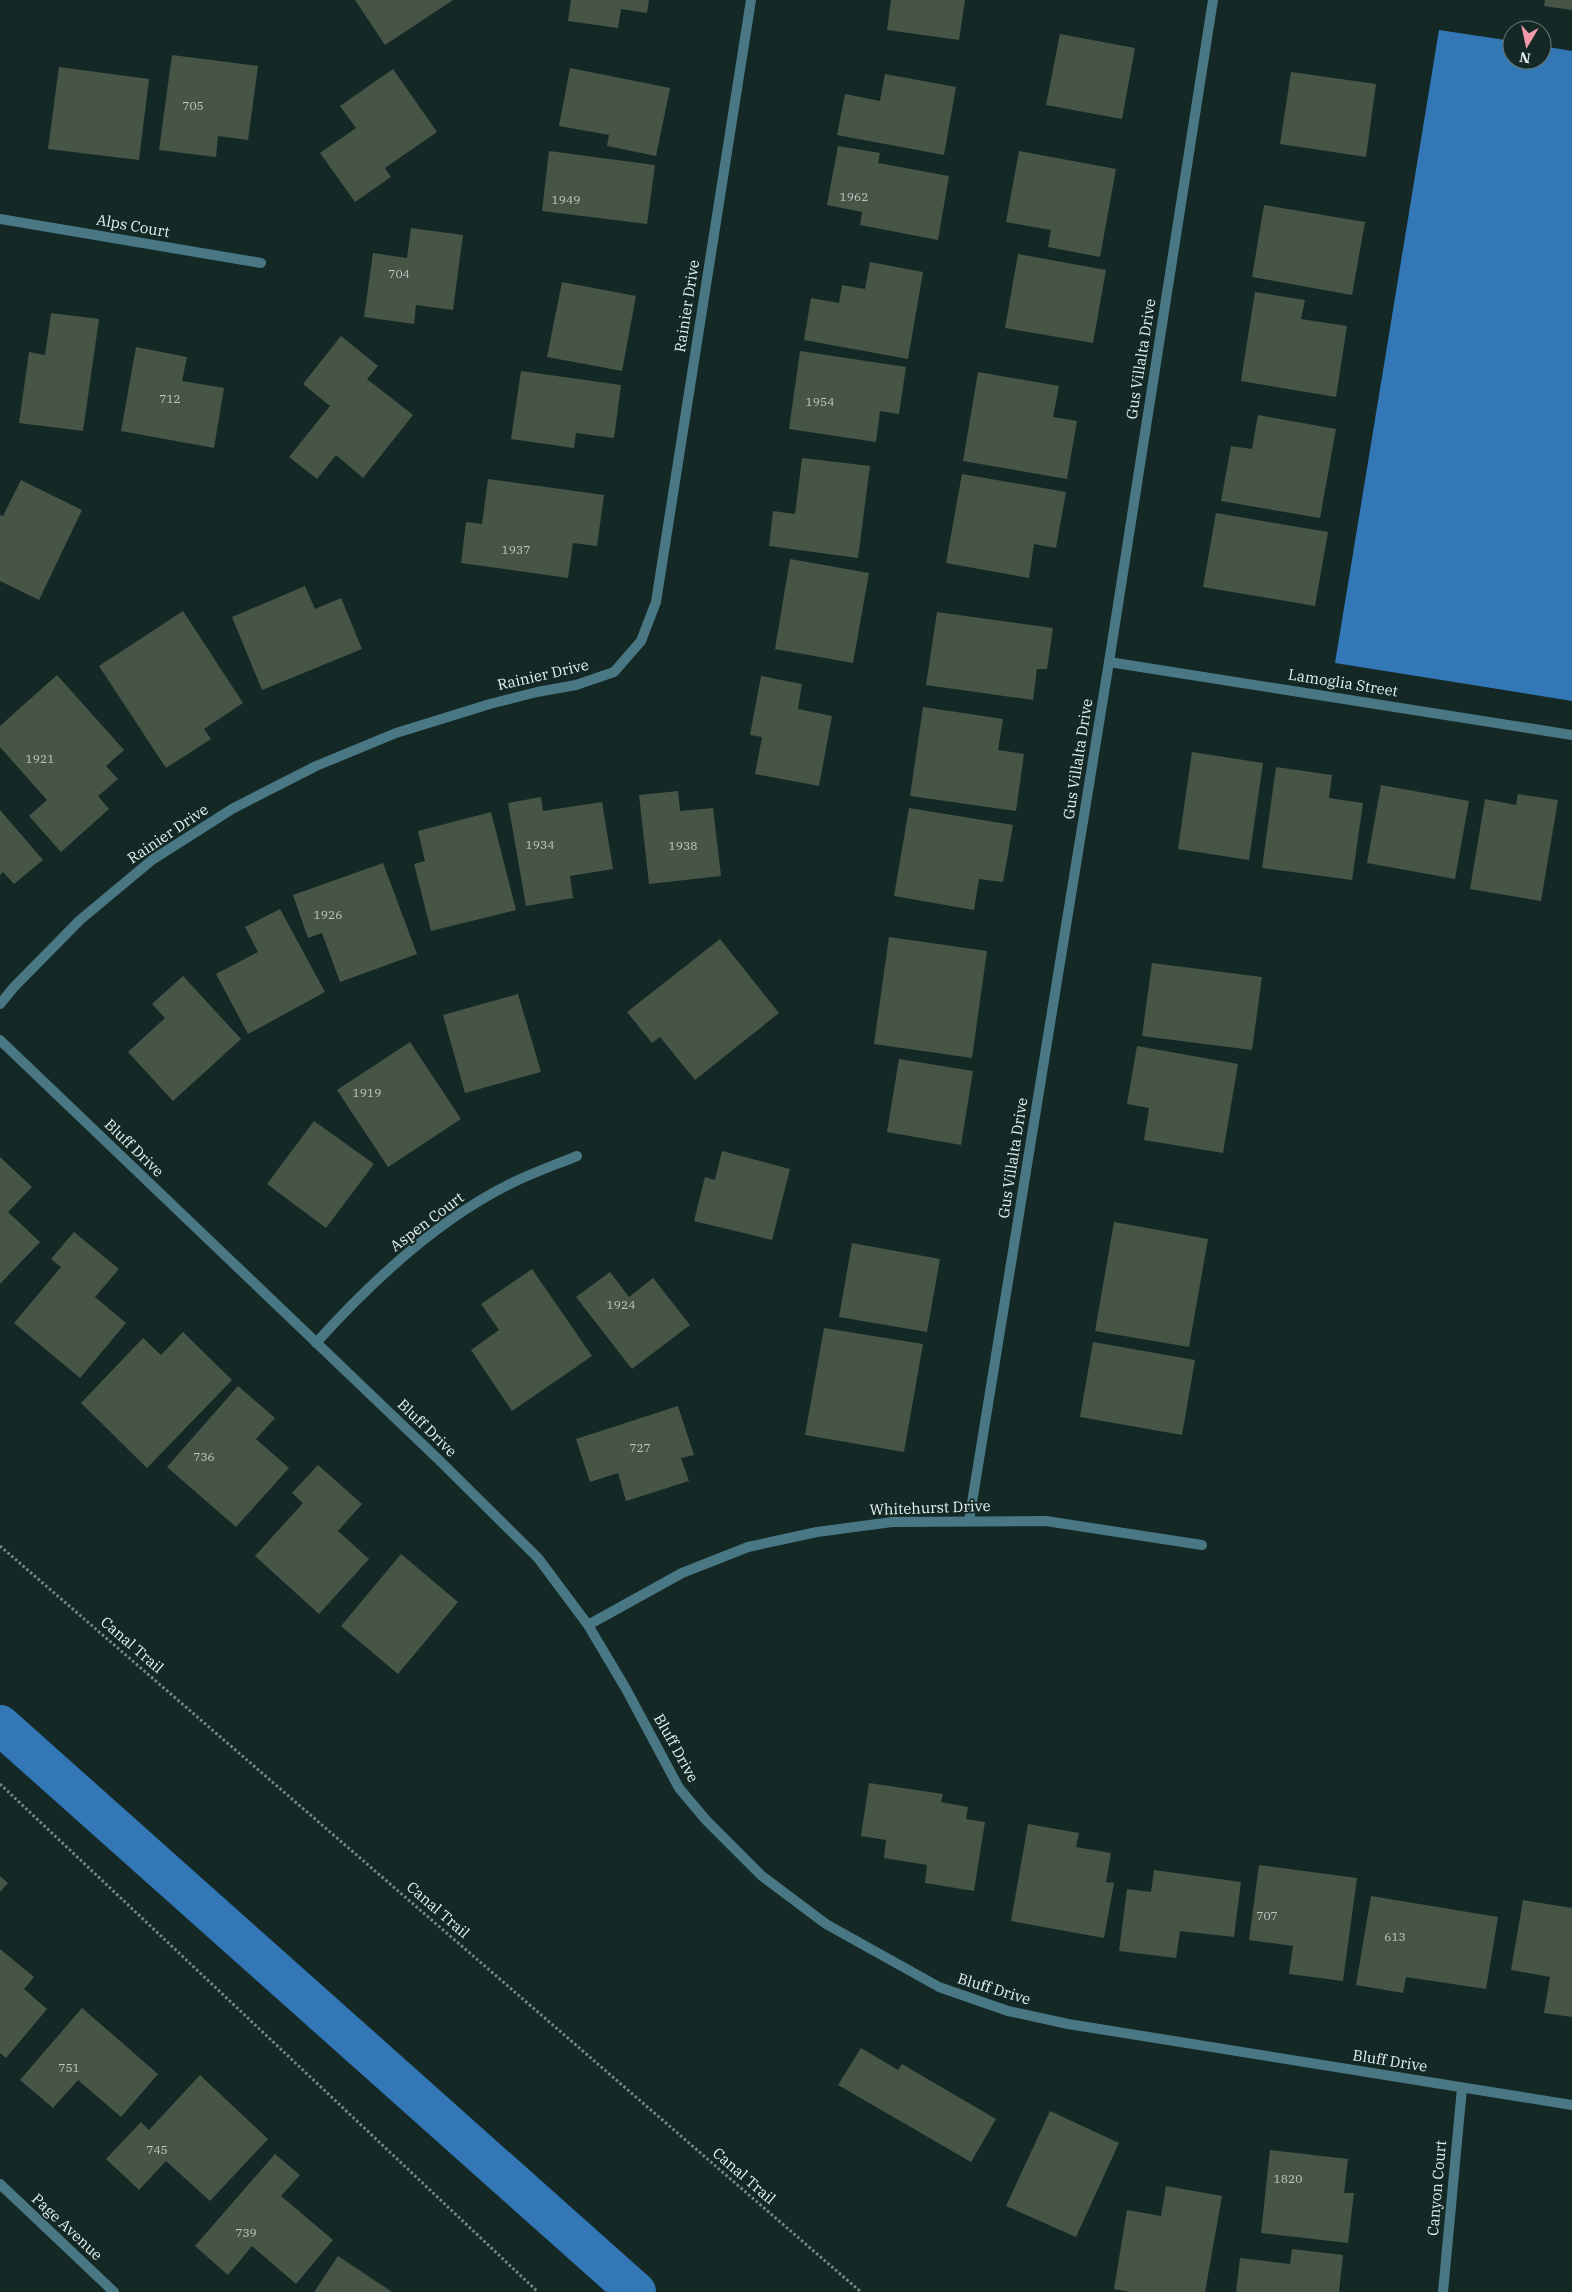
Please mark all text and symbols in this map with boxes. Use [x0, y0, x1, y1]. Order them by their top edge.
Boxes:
north arrow [1502, 20, 1552, 70]
text: N [1518, 48, 1532, 68]
house number: 705 [182, 98, 204, 113]
house number: 1962 [840, 189, 868, 204]
house number: 1949 [552, 192, 580, 207]
street label: Alps Court [95, 210, 171, 241]
street label: Rainier Drive [670, 258, 703, 354]
house number: 704 [388, 266, 410, 281]
street label: Gus Villalta Drive [1122, 297, 1159, 421]
house number: 712 [159, 391, 181, 406]
house number: 1954 [806, 394, 834, 409]
house number: 1937 [502, 542, 530, 557]
street label: Rainier Drive [495, 655, 591, 694]
street label: Lamoglia Street [1287, 664, 1399, 701]
street label: Gus Villalta Drive [1059, 697, 1096, 821]
house number: 1921 [26, 751, 54, 766]
street label: Rainier Drive [124, 800, 212, 868]
house number: 1934 [526, 837, 554, 852]
house number: 1938 [669, 838, 697, 853]
house number: 1926 [314, 907, 342, 922]
house number: 1919 [353, 1085, 381, 1100]
street label: Gus Villalta Drive [994, 1096, 1031, 1220]
street label: Bluff Drive [101, 1115, 168, 1181]
street label: Aspen Court [386, 1188, 467, 1256]
house number: 1924 [607, 1297, 635, 1312]
street label: Bluff Drive [394, 1395, 461, 1461]
house number: 727 [629, 1440, 651, 1455]
house number: 736 [193, 1449, 215, 1464]
street label: Whitehurst Drive [869, 1496, 991, 1519]
street label: Canal Trail [97, 1612, 168, 1677]
street label: Bluff Drive [650, 1710, 703, 1785]
street label: Canal Trail [403, 1877, 474, 1942]
house number: 707 [1256, 1908, 1278, 1923]
house number: 613 [1384, 1929, 1406, 1944]
street label: Bluff Drive [955, 1968, 1033, 2009]
street label: Bluff Drive [1351, 2045, 1429, 2076]
house number: 751 [58, 2060, 80, 2075]
street label: Canyon Court [1423, 2139, 1450, 2237]
house number: 745 [146, 2142, 168, 2157]
street label: Canal Trail [709, 2143, 780, 2208]
house number: 1820 [1274, 2171, 1302, 2186]
street label: Page Avenue [28, 2189, 107, 2264]
house number: 739 [235, 2225, 257, 2240]

